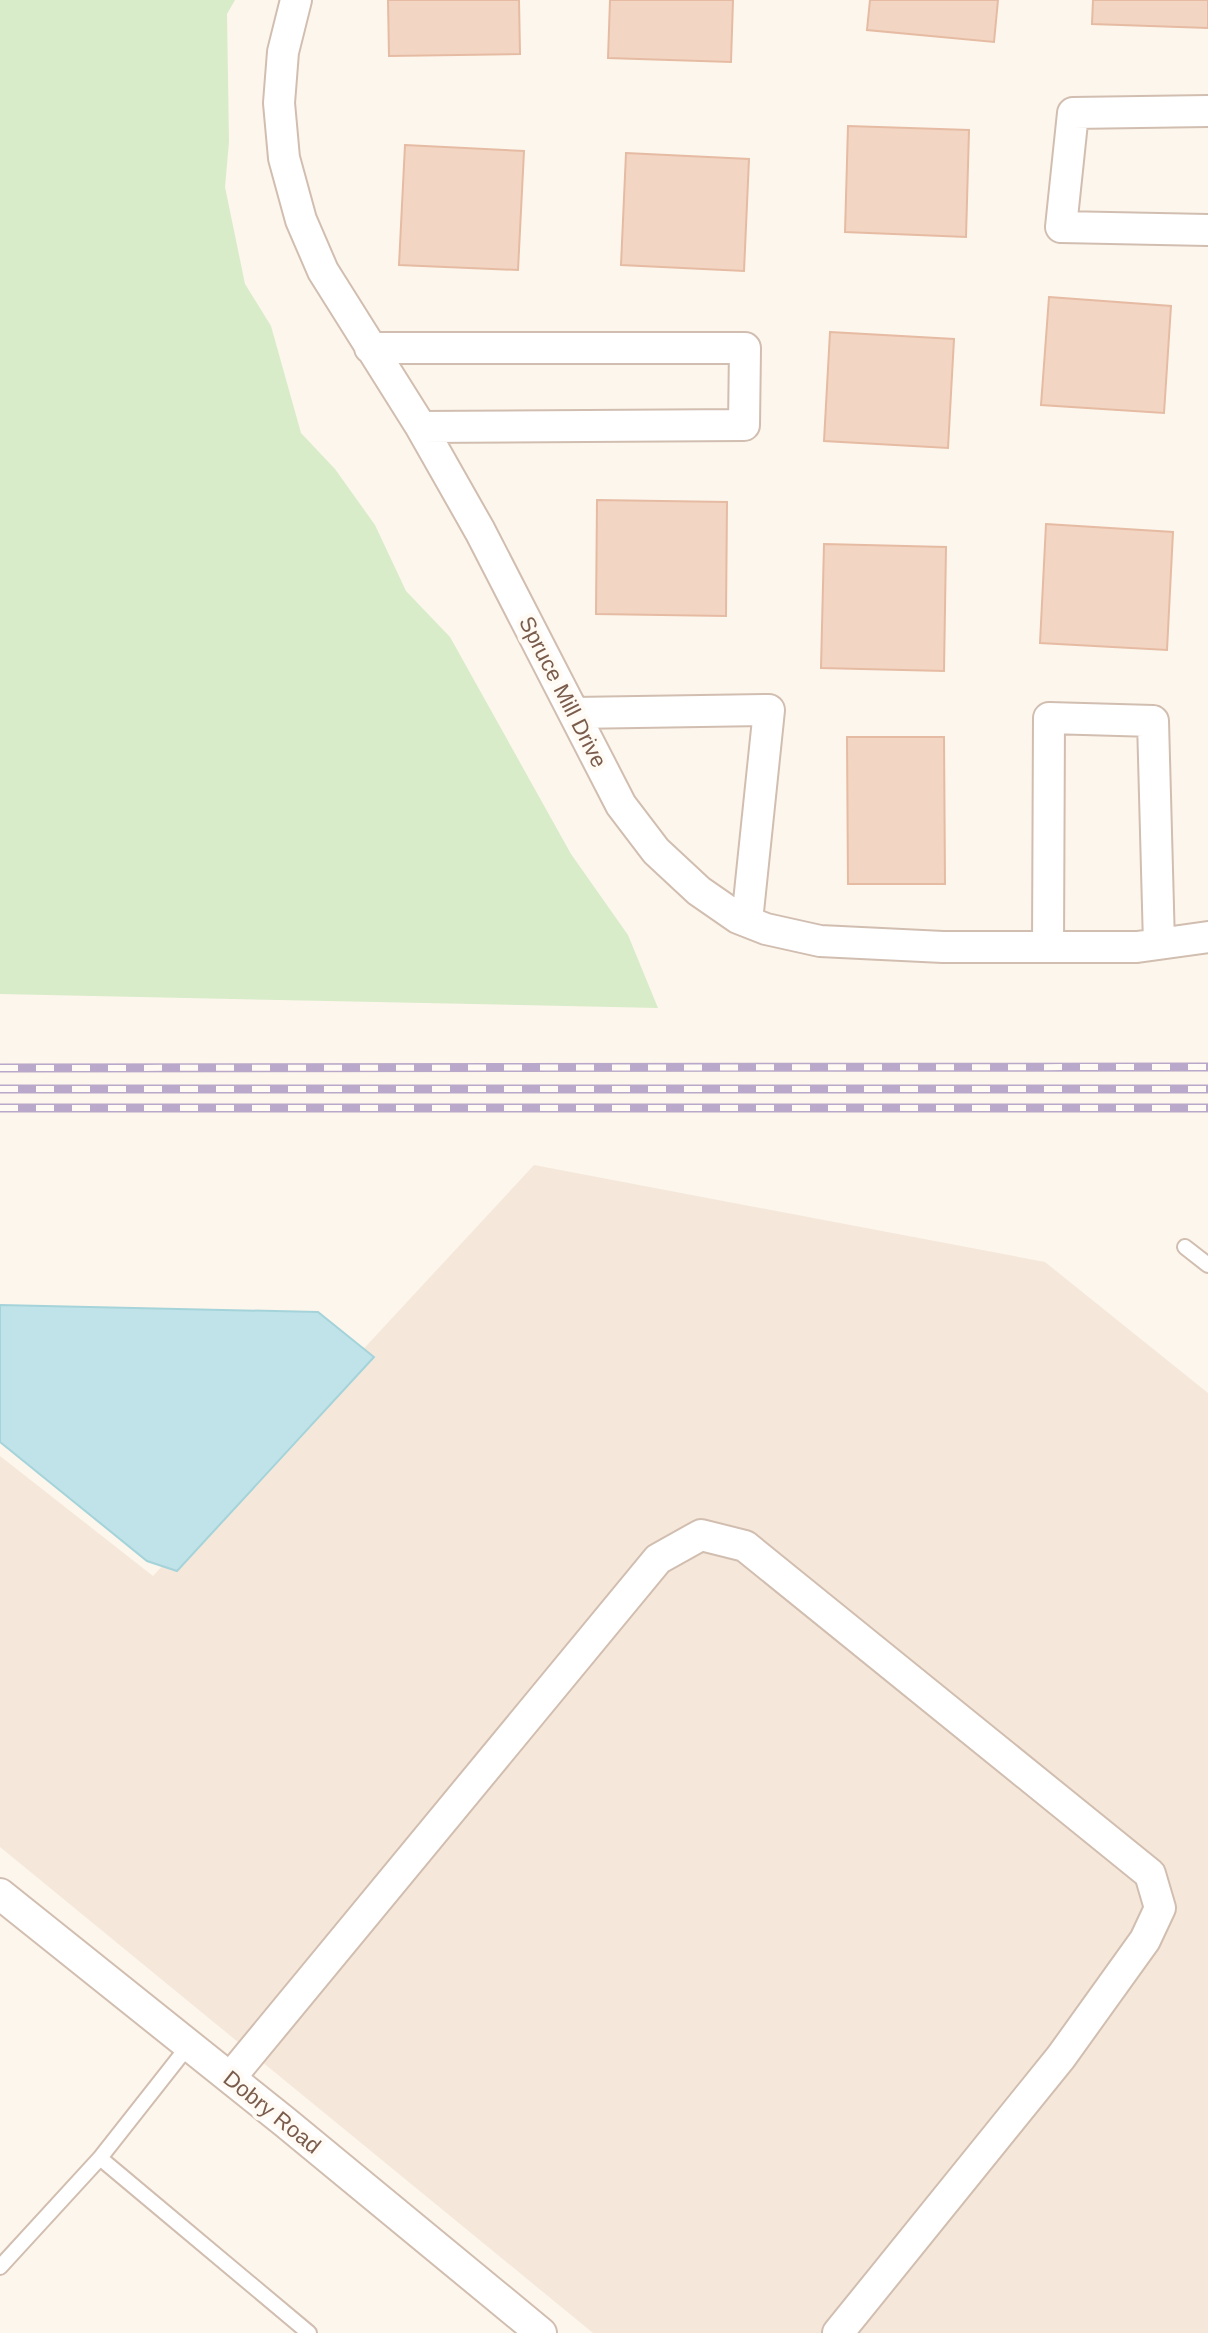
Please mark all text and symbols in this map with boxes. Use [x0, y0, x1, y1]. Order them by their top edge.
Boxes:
street label: Spruce Mill Drive [514, 612, 612, 772]
street label: Dobry Road [219, 2065, 325, 2159]

